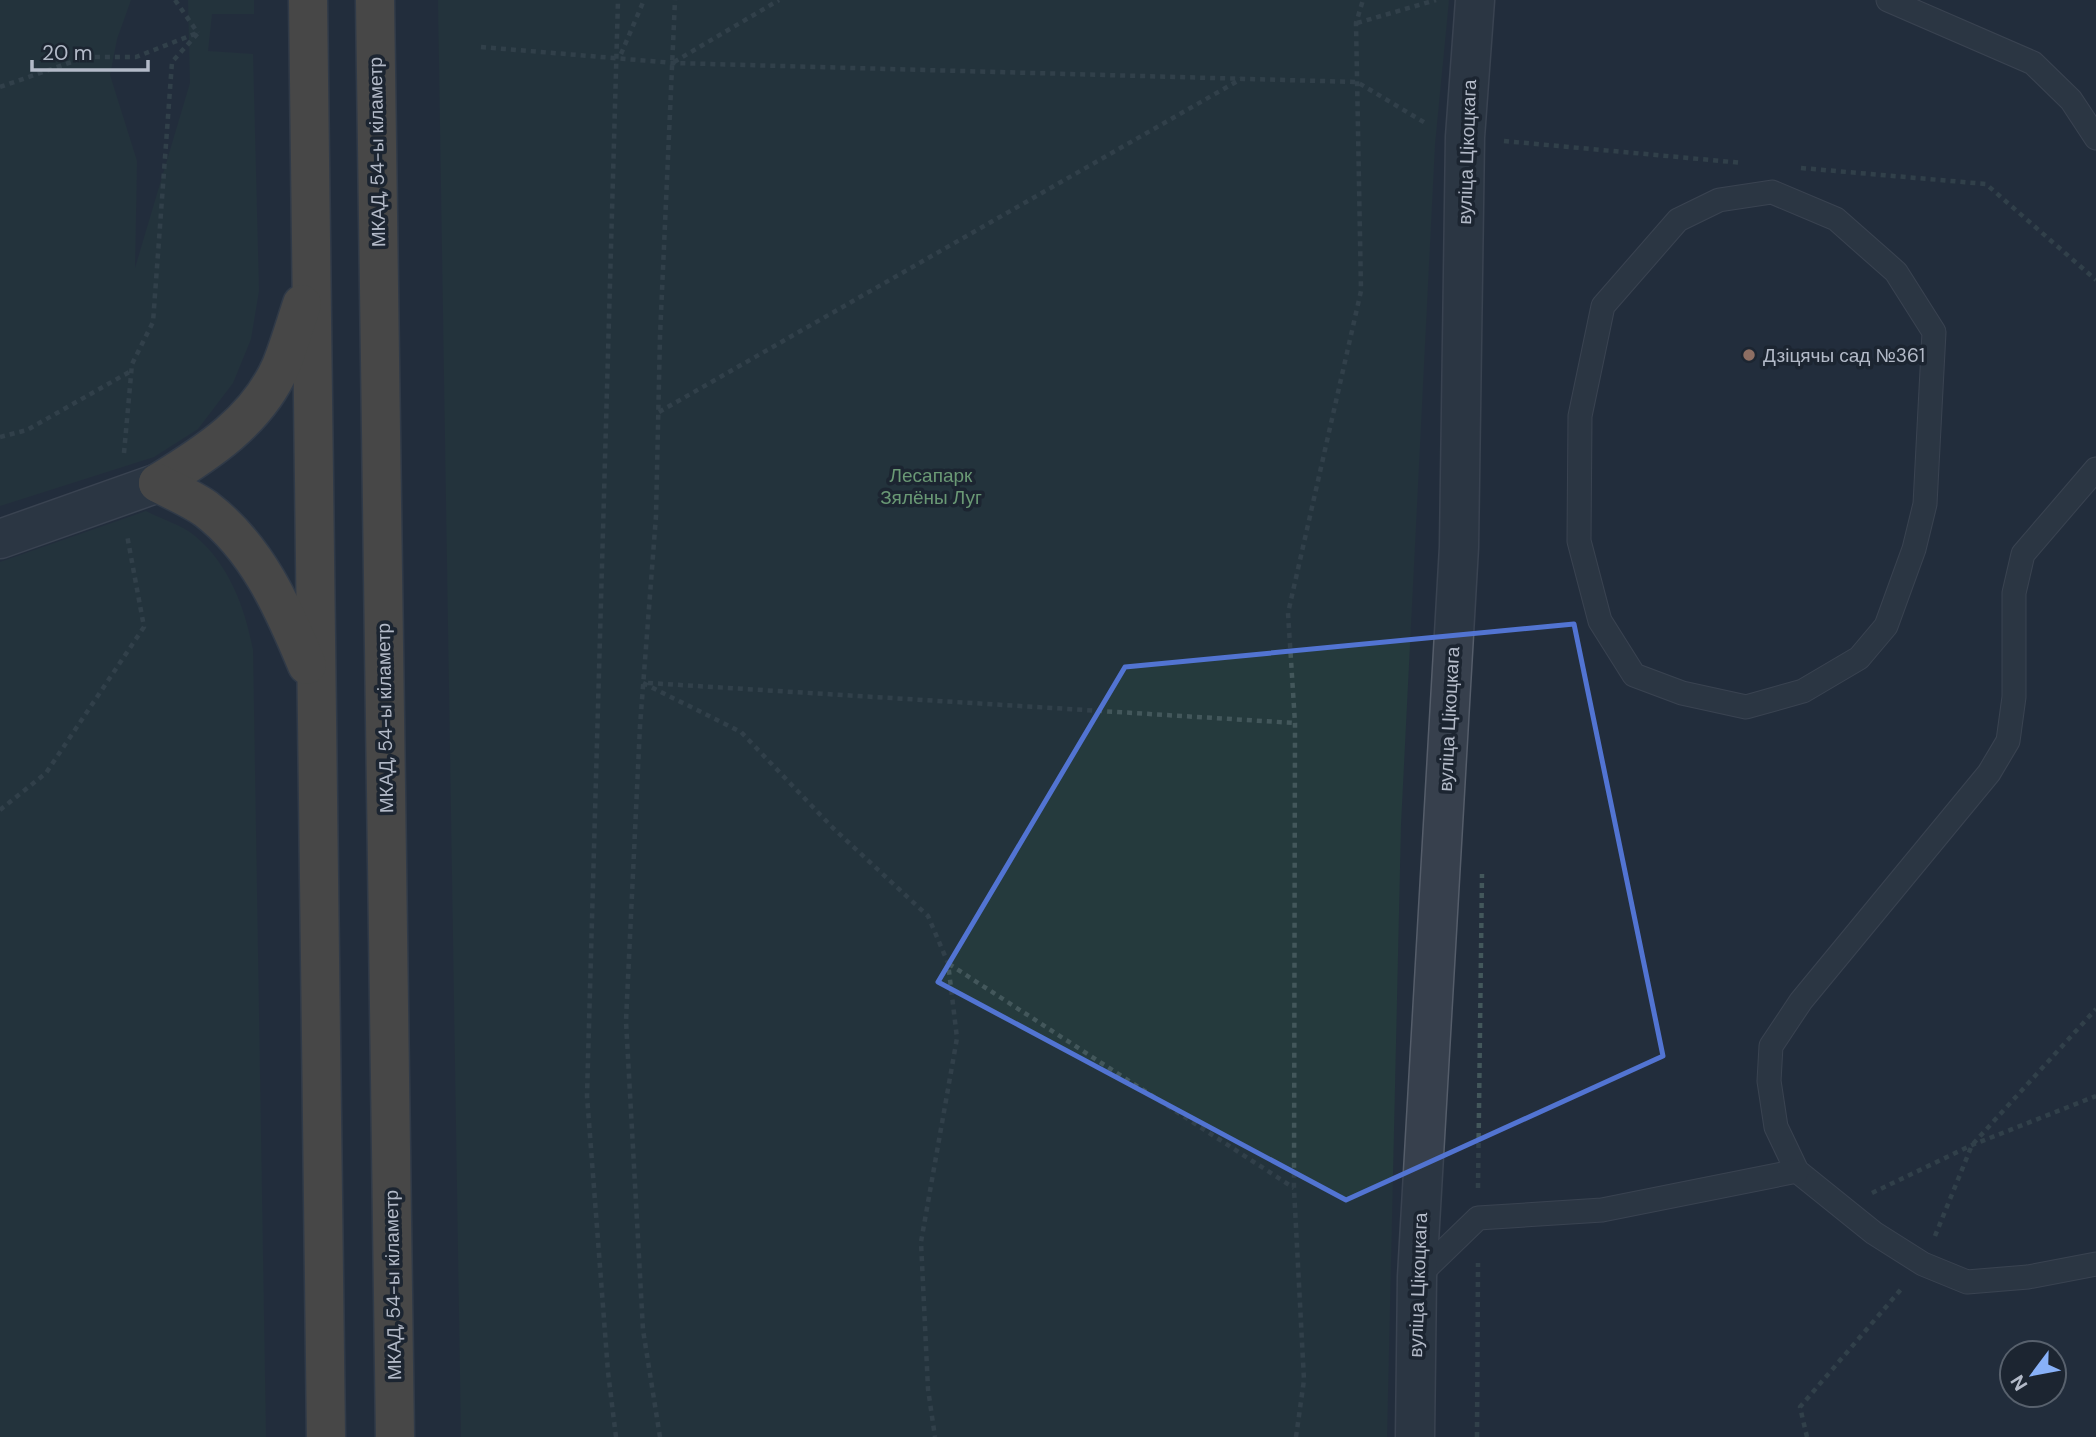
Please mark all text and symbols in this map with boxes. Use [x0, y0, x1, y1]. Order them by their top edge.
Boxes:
scale bar [32, 28, 147, 72]
text: 20 m [42, 39, 93, 67]
street label: МКАД, 54-ы кіламетр [363, 57, 391, 247]
street label: вуліца Цікоцкага [1452, 79, 1482, 225]
place label: Дзіцячы сад №361 [1763, 343, 1925, 368]
marker: Дзіцячы сад №361 [1741, 347, 1757, 363]
park label: Лесапарк Зялёны Луг [880, 463, 982, 510]
street label: МКАД, 54-ы кіламетр [371, 623, 399, 813]
street label: вуліца Цікоцкага [1433, 645, 1465, 792]
street label: МКАД, 54-ы кіламетр [379, 1190, 407, 1380]
street label: вуліца Цікоцкага [1403, 1212, 1433, 1358]
north arrow [1998, 1339, 2068, 1409]
text: N [2005, 1370, 2033, 1395]

